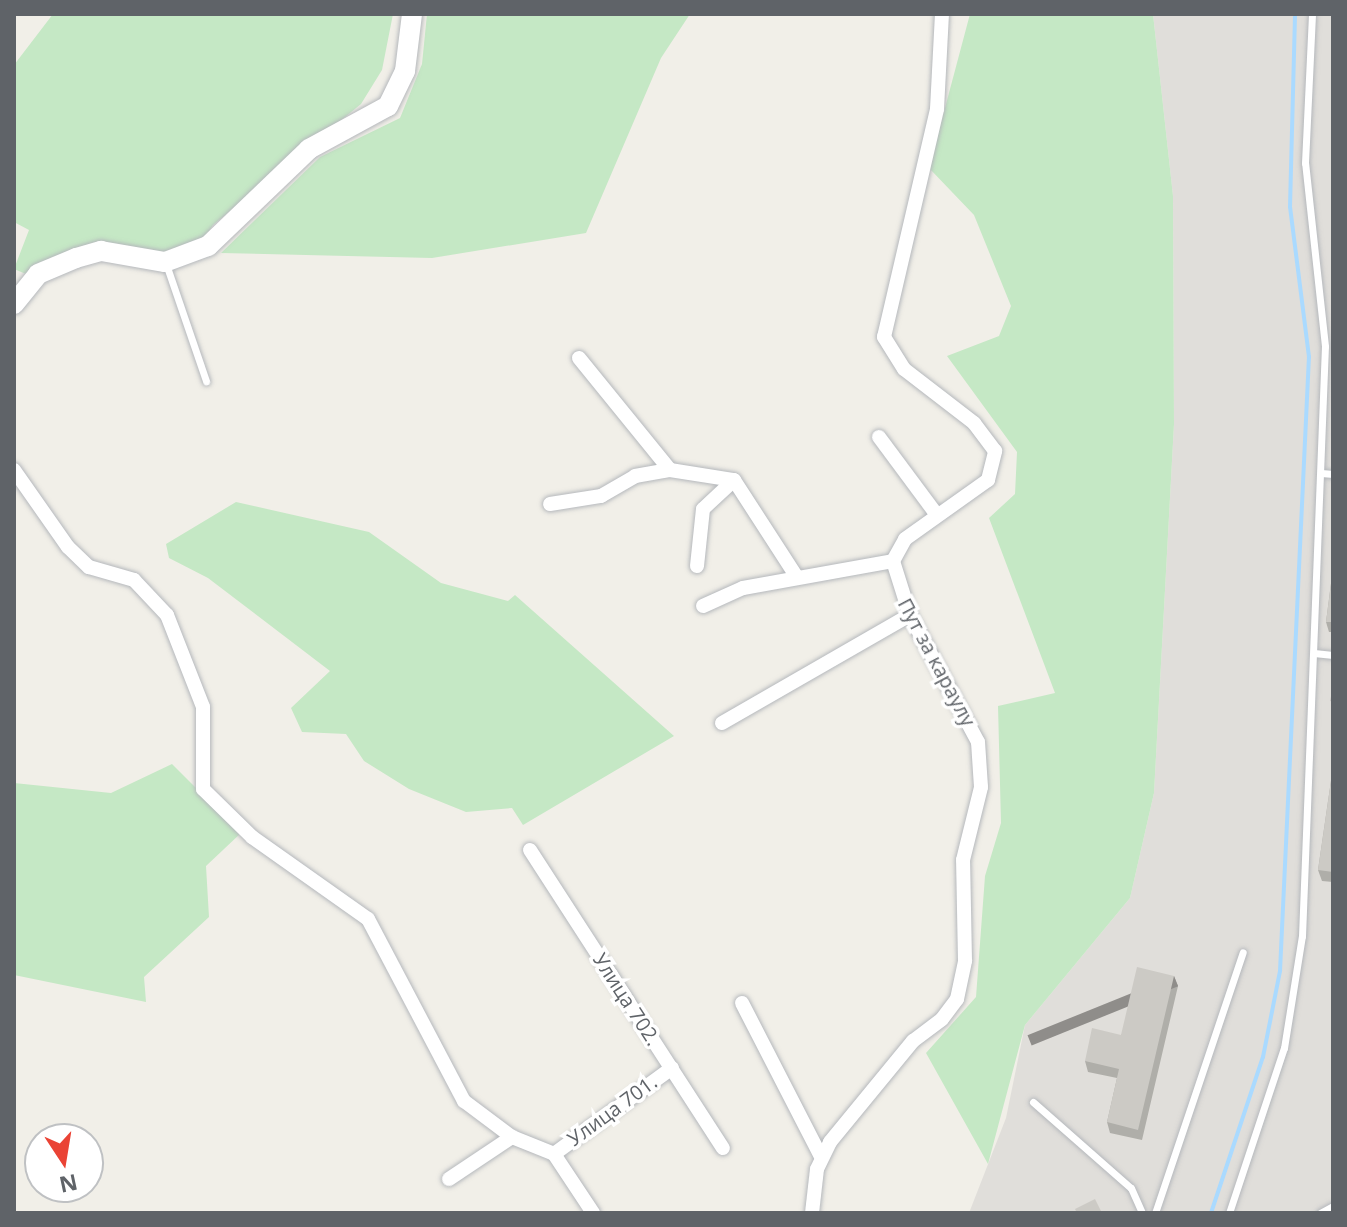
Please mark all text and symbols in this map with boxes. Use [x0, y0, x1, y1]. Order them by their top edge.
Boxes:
street label: Пут за караулу [893, 594, 981, 730]
street label: Улица 702. [588, 948, 666, 1050]
street label: Улица 701. [563, 1069, 661, 1151]
north arrow [24, 1123, 104, 1203]
text: N [57, 1168, 80, 1201]

